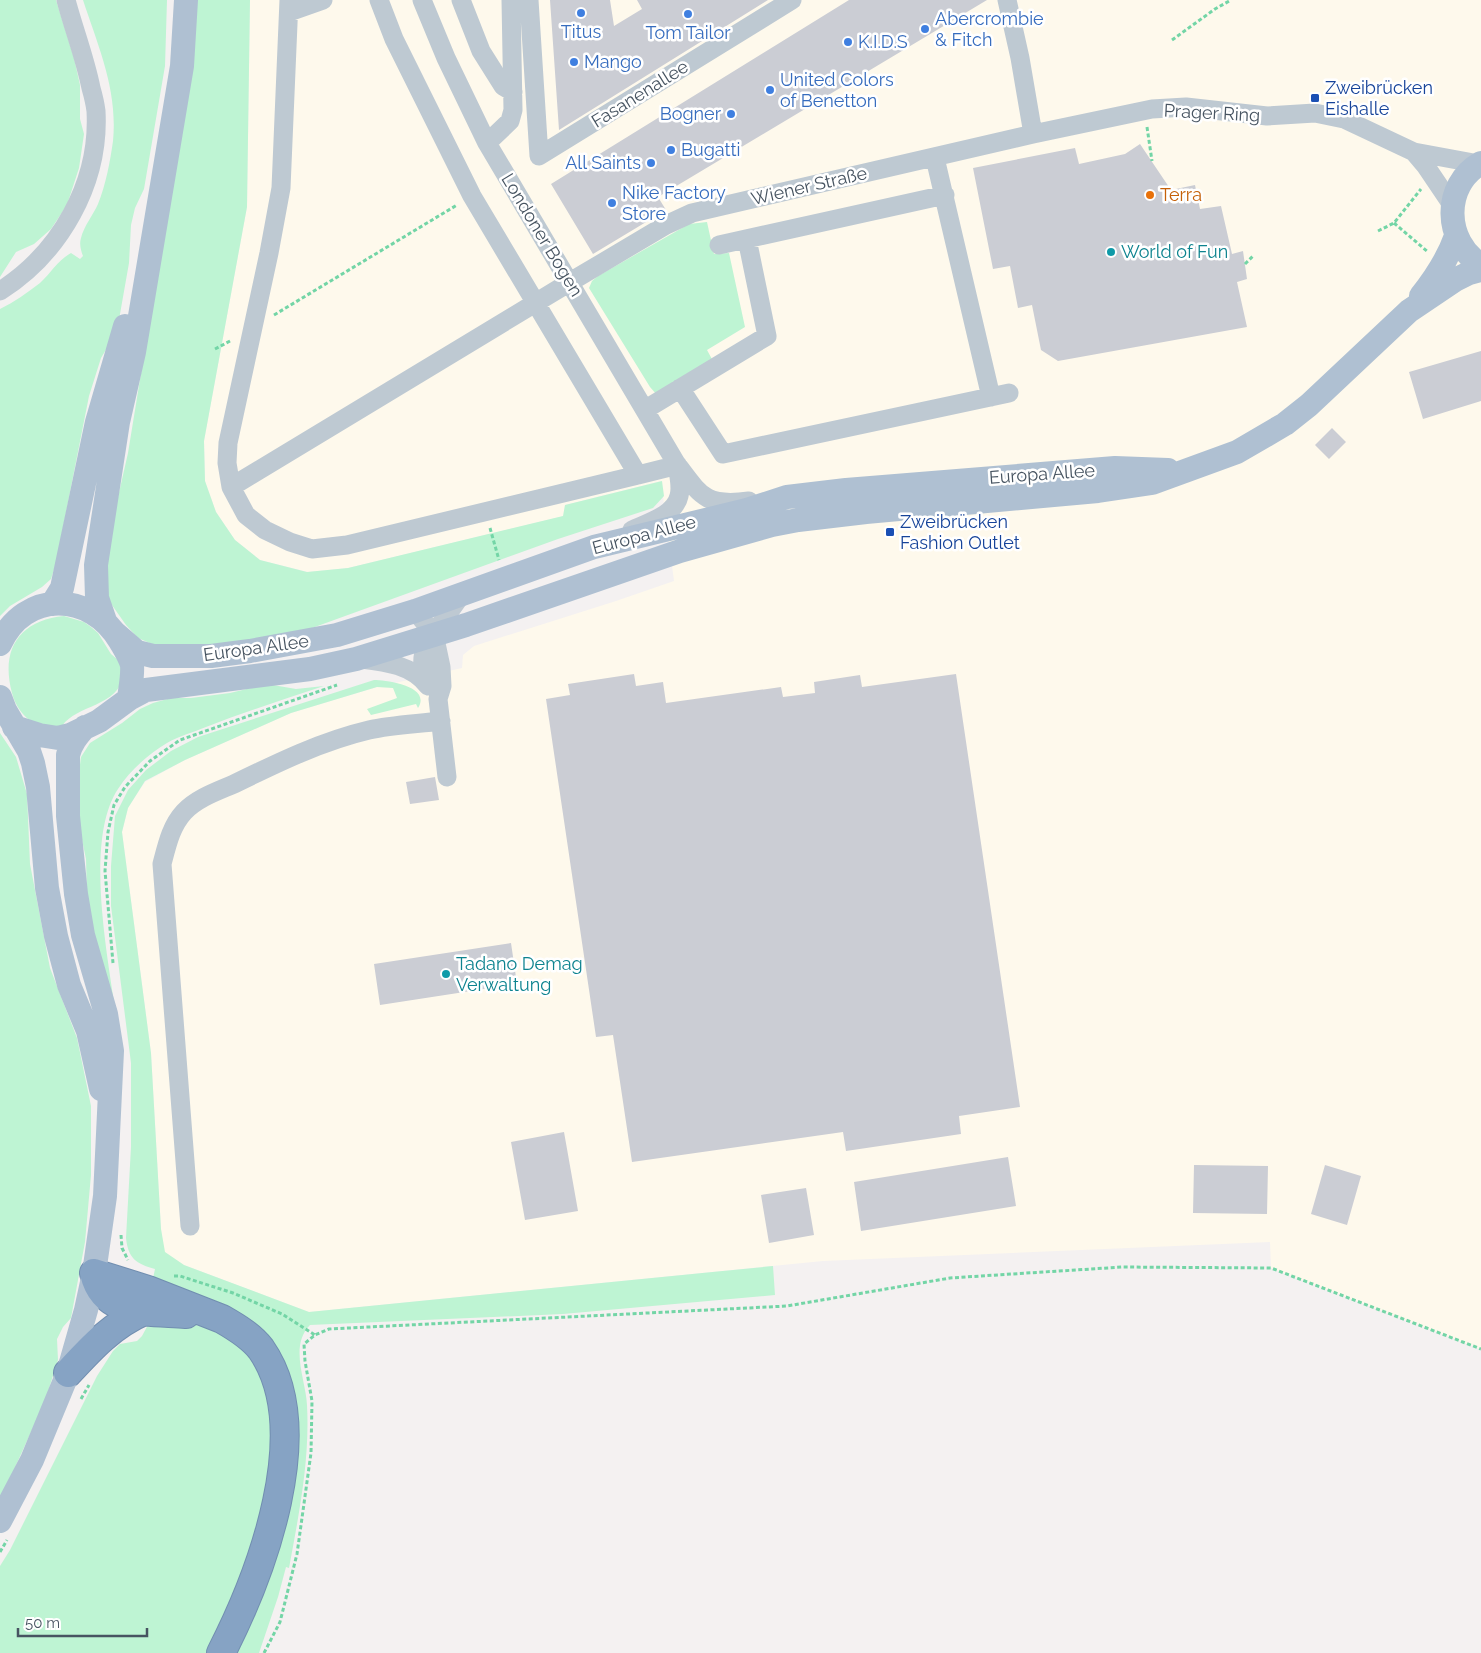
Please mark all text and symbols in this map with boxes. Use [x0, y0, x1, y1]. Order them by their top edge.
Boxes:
marker: Titus [575, 7, 587, 19]
marker: Tom Tailor [682, 8, 694, 20]
place label: Abercrombie & Fitch [935, 8, 1044, 50]
place label: Titus [561, 21, 601, 42]
place label: Tom Tailor [645, 22, 731, 43]
marker: Abercrombie & Fitch [919, 23, 931, 35]
place label: K.I.D.S [858, 31, 908, 52]
marker: K.I.D.S [842, 36, 854, 48]
place label: Mango [584, 51, 642, 72]
street label: Fasanenallee [588, 55, 692, 132]
marker: Mango [568, 56, 580, 68]
place label: United Colors of Benetton [780, 69, 894, 111]
place label: Zweibrücken Eishalle [1325, 77, 1433, 119]
marker: United Colors of Benetton [764, 84, 776, 96]
marker: Zweibrücken Eishalle [1309, 92, 1321, 104]
street label: Prager Ring [1163, 99, 1261, 126]
place label: Bogner [660, 103, 722, 124]
marker: Bogner [725, 108, 737, 120]
place label: Bugatti [681, 139, 741, 160]
marker: Bugatti [665, 144, 677, 156]
place label: All Saints [565, 152, 641, 173]
marker: All Saints [645, 157, 657, 169]
street label: Wiener Straße [749, 162, 869, 209]
street label: Londoner Bogen [497, 169, 587, 300]
place label: Nike Factory Store [622, 182, 726, 224]
place label: Terra [1160, 184, 1202, 205]
marker: Terra [1144, 189, 1156, 201]
marker: Nike Factory Store [606, 197, 618, 209]
place label: World of Fun [1121, 241, 1228, 262]
marker: World of Fun [1105, 246, 1117, 258]
street label: Europa Allee [988, 459, 1096, 488]
street label: Europa Allee [590, 511, 698, 558]
place label: Zweibrücken Fashion Outlet [900, 511, 1020, 553]
marker: Zweibrücken Fashion Outlet [884, 526, 896, 538]
street label: Europa Allee [202, 630, 310, 665]
place label: Tadano Demag Verwaltung [456, 953, 583, 995]
marker: Tadano Demag Verwaltung [440, 968, 452, 980]
scale bar [18, 1606, 146, 1638]
text: 50 m [25, 1614, 60, 1632]

